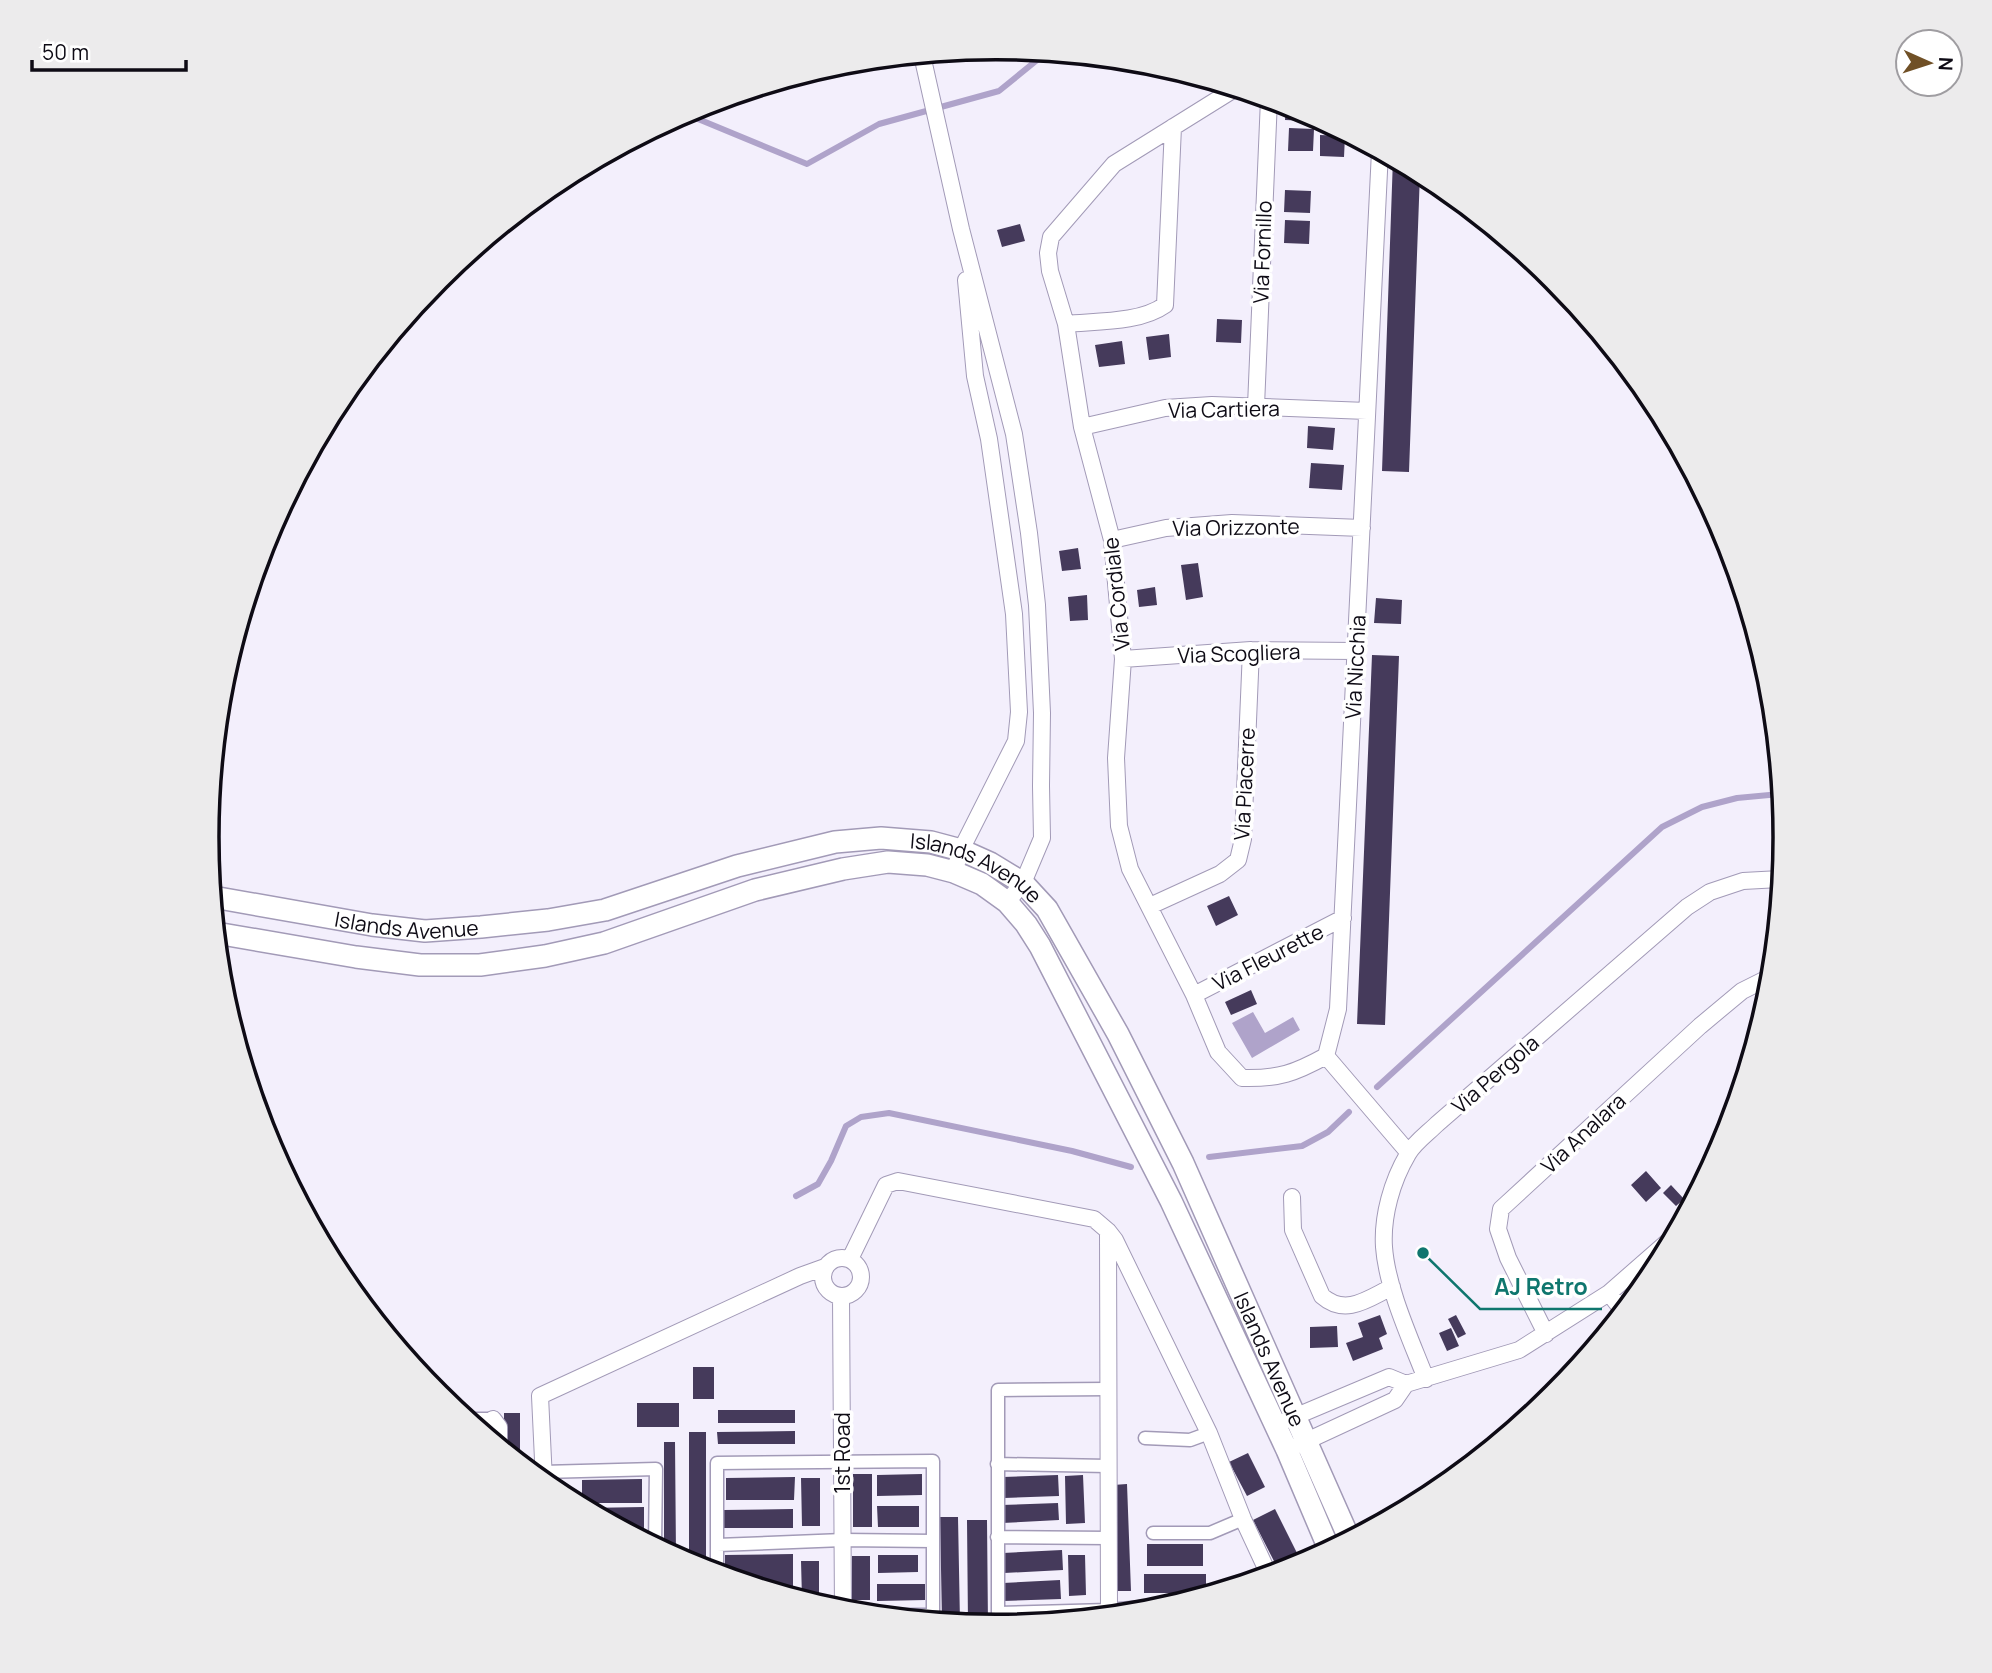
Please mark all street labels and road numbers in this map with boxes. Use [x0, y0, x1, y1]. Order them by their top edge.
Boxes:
street label: Via Fornillo [1246, 200, 1278, 304]
street label: Via Cartiera [1168, 394, 1280, 424]
street label: Via Orizzonte [1172, 512, 1300, 542]
street label: Via Cordiale [1096, 536, 1136, 652]
street label: Via Nicchia [1338, 614, 1372, 720]
street label: Via Scogliera [1177, 637, 1301, 669]
street label: Via Piacerre [1227, 727, 1261, 841]
street label: Islands Avenue [909, 826, 1048, 909]
street label: Islands Avenue [332, 905, 479, 945]
street label: Via Fleurette [1208, 917, 1328, 997]
street label: Via Pergola [1446, 1029, 1544, 1119]
street label: Via Analara [1535, 1087, 1631, 1179]
street label: Islands Avenue [1228, 1287, 1312, 1431]
street label: 1st Road [828, 1412, 856, 1494]

